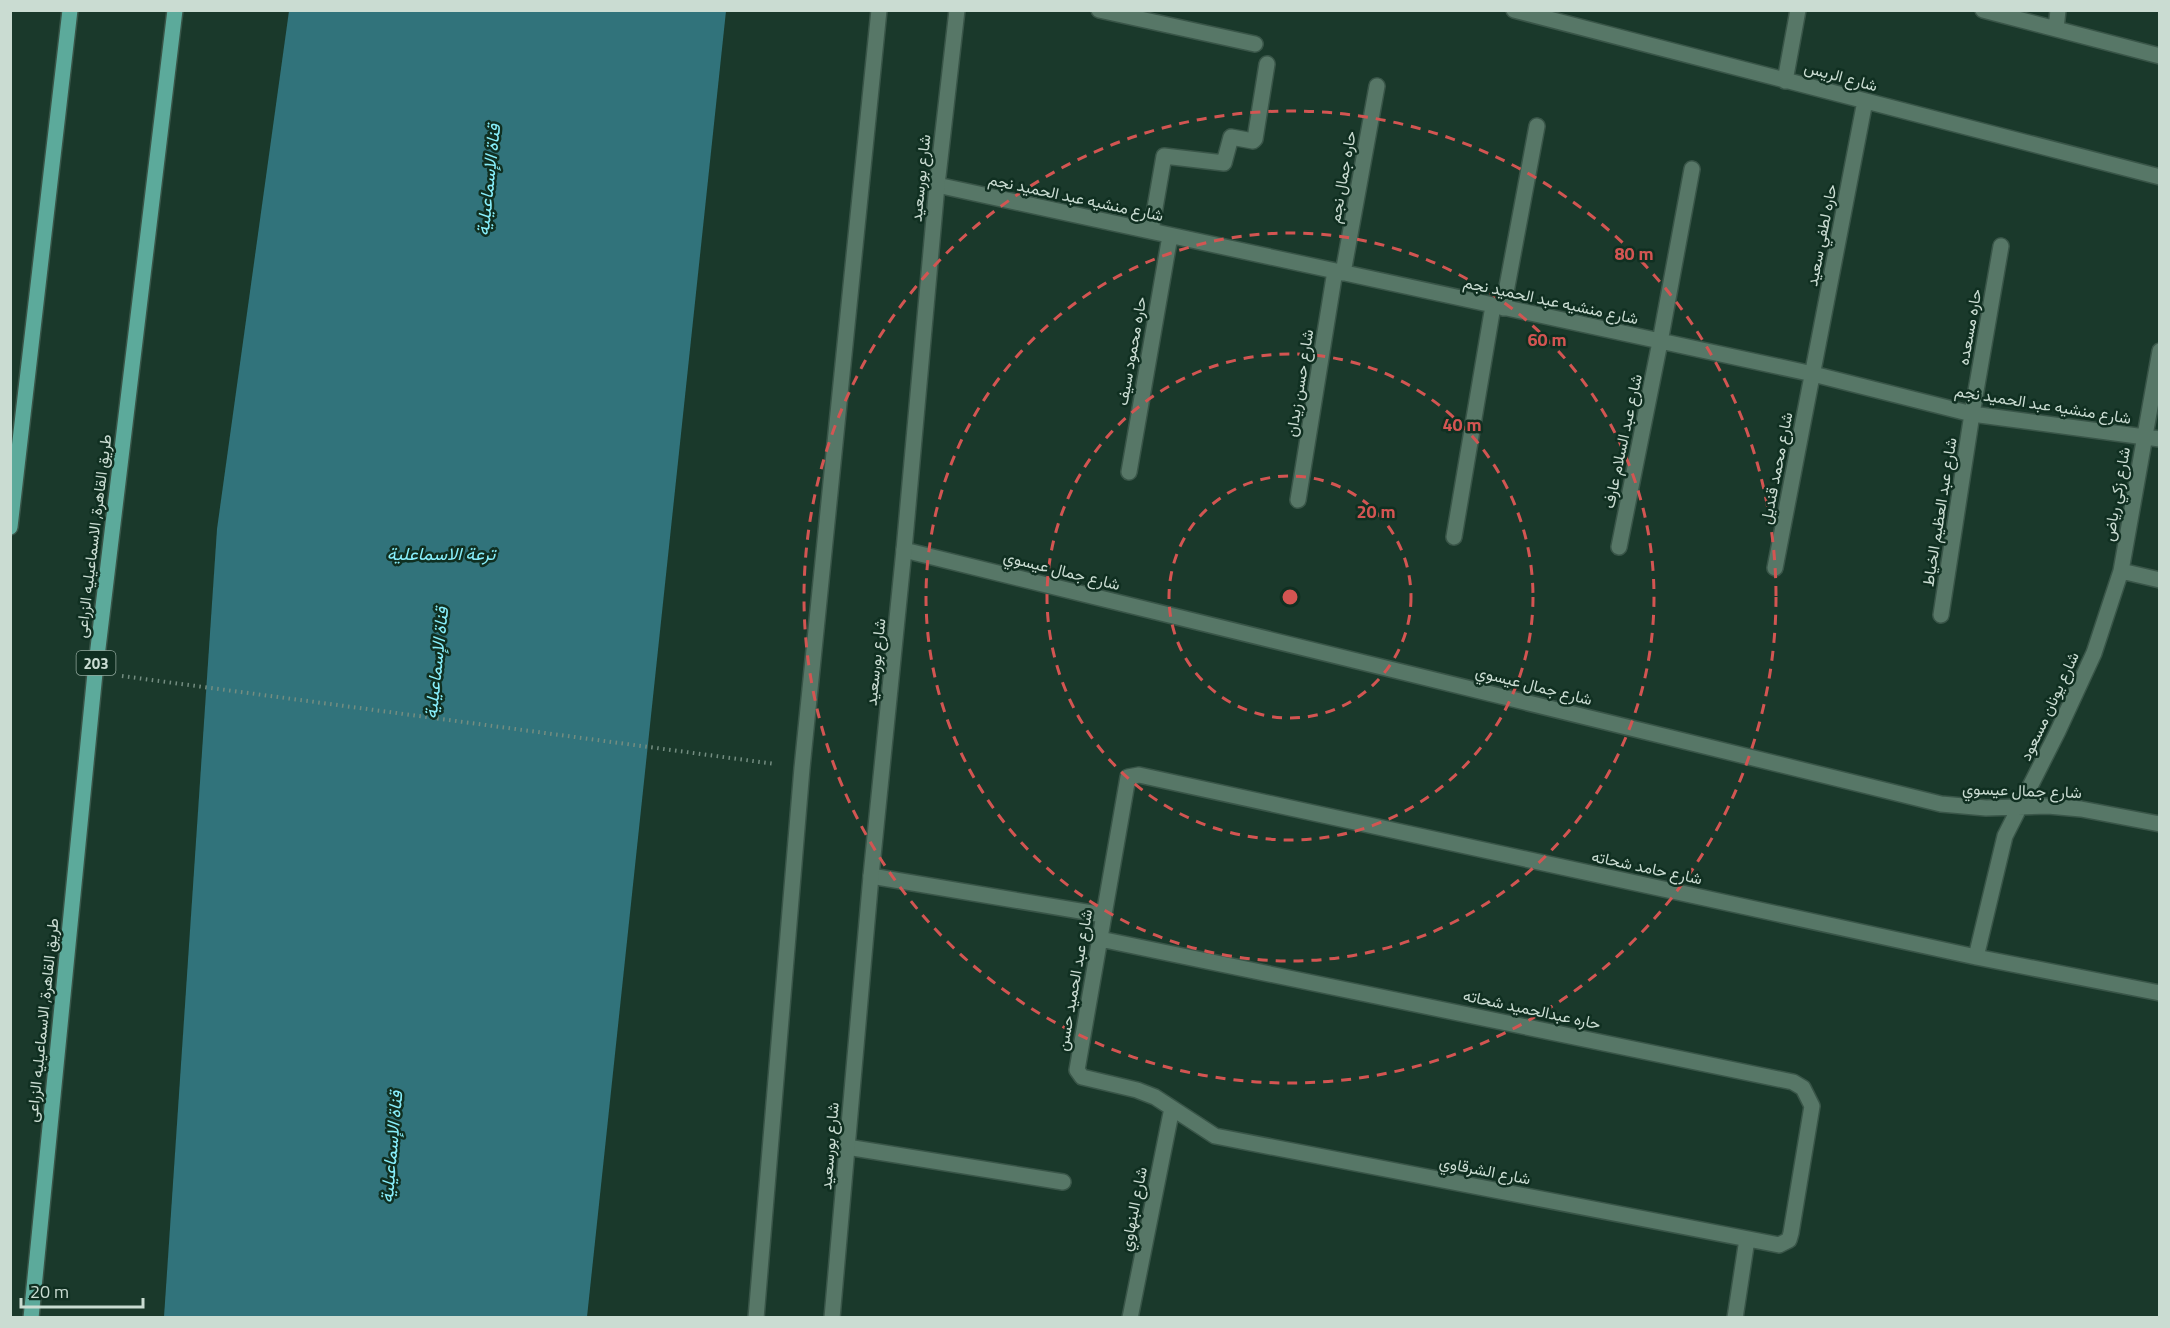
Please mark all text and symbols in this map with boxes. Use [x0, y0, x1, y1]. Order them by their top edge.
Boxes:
street label: شارع الريس [1802, 55, 1880, 97]
water label: قناة الإسماعيلية [469, 121, 507, 237]
street label: حاره جمال نجم [1322, 129, 1362, 225]
street label: شارع بورسعيد [903, 133, 937, 223]
street label: شارع منشيه عبد الحميد نجم [986, 167, 1166, 227]
street label: حاره لطفي سعيد [1799, 182, 1845, 288]
text: 80 m [1614, 240, 1654, 267]
street label: شارع منشيه عبد الحميد نجم [1461, 270, 1641, 330]
street label: حاره مسعده [1950, 287, 1988, 367]
street label: حاره محمود سيف [1110, 294, 1152, 407]
text: 60 m [1527, 326, 1567, 353]
street label: شارع حسن زيدان [1279, 328, 1319, 438]
street label: شارع عبد السلام عارف [1596, 372, 1648, 510]
street label: شارع منشيه عبد الحميد نجم [1953, 378, 2133, 430]
street label: شارع محمد قنديل [1753, 410, 1799, 526]
text: 40 m [1442, 411, 1482, 438]
street label: طريق القاهرة, الاسماعيليه الزراعى [69, 433, 117, 639]
street label: شارع عبد العظيم الخياط [1915, 436, 1963, 588]
street label: شارع زكي رياض [2096, 445, 2138, 543]
text: 20 m [1356, 498, 1396, 525]
water label: ترعة الاسماعلية [387, 540, 498, 567]
street label: شارع جمال عيسوي [1001, 544, 1123, 598]
centre of rings [1280, 587, 1300, 607]
water label: قناة الإسماعيلية [417, 604, 455, 720]
street label: شارع بورسعيد [858, 617, 892, 707]
street label: شارع يونان مسعود [2013, 648, 2085, 764]
road number: 203 [76, 651, 116, 675]
street label: شارع جمال عيسوي [1473, 659, 1595, 713]
street label: شارع جمال عيسوي [1962, 776, 2082, 806]
street label: شارع حامد شحاته [1589, 844, 1705, 890]
street label: شارع عبد الحميد حسن [1050, 907, 1098, 1053]
street label: طريق القاهرة, الاسماعيليه الزراعى [19, 917, 65, 1123]
street label: حاره عبدالحميد شحاته [1461, 983, 1603, 1035]
water label: قناة الإسماعيلية [373, 1088, 410, 1204]
street label: شارع بورسعيد [813, 1101, 845, 1191]
street label: شارع الشرقاوي [1437, 1149, 1533, 1193]
street label: شارع البنهاوي [1113, 1165, 1155, 1254]
scale bar [21, 1271, 142, 1309]
text: 20 m [30, 1278, 69, 1305]

